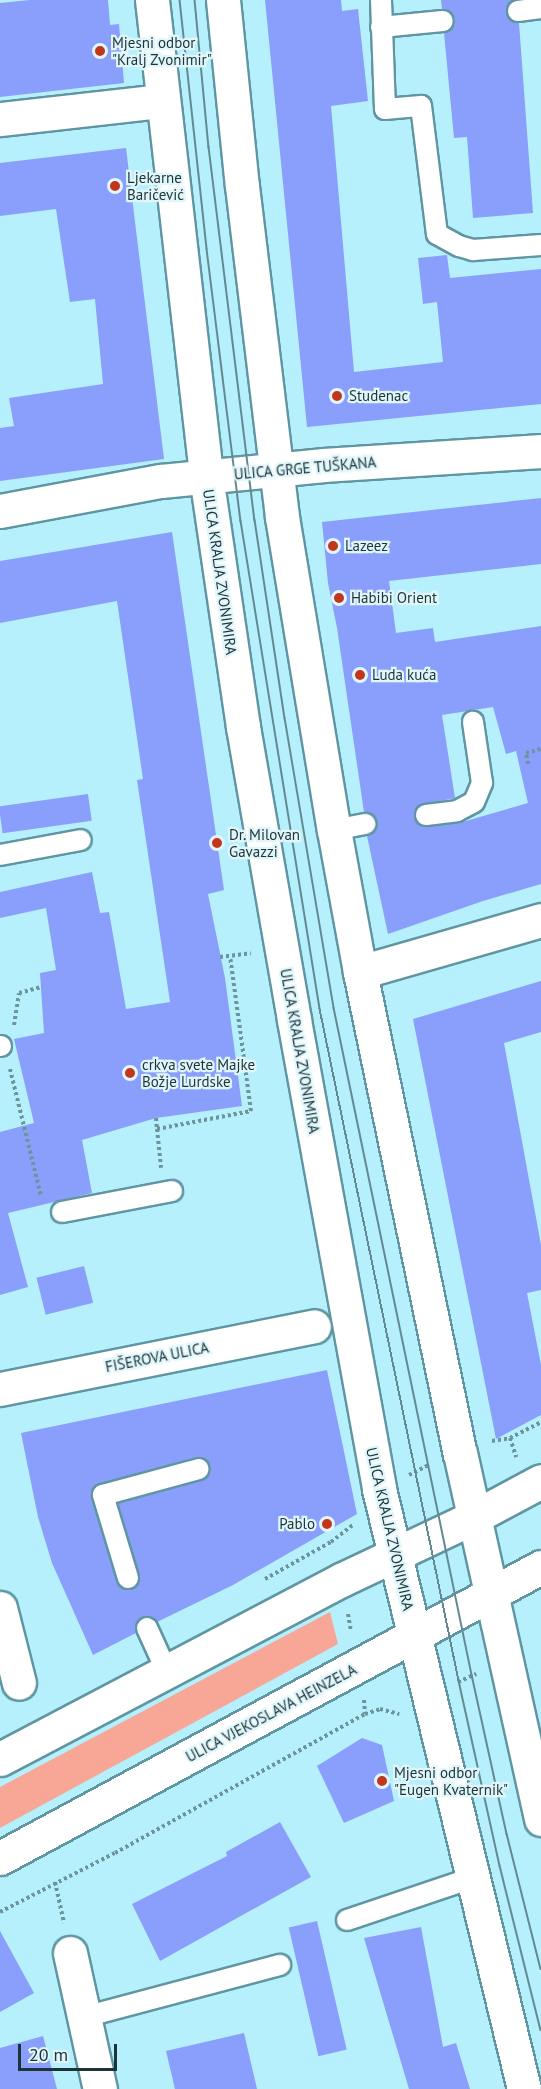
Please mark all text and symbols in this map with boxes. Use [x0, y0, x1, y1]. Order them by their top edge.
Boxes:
place label: Mjesni odbor "Kralj Zvonimir" [112, 33, 212, 68]
marker: Mjesni odbor "Kralj Zvonimir" [93, 44, 107, 58]
place label: Ljekarne Baričević [127, 168, 184, 203]
marker: Ljekarne Baričević [108, 179, 122, 193]
place label: Studenac [349, 387, 408, 405]
marker: Studenac [330, 389, 344, 403]
street label: ULICA GRGE TUŠKANA [233, 453, 377, 483]
street label: ULICA KRALJA ZVONIMIRA [199, 487, 241, 657]
place label: Lazeez [345, 537, 388, 555]
marker: Lazeez [326, 539, 340, 553]
place label: Habibi Orient [351, 589, 437, 607]
marker: Habibi Orient [332, 591, 346, 605]
place label: Luda kuća [372, 666, 437, 684]
marker: Luda kuća [353, 668, 367, 682]
place label: Dr. Milovan Gavazzi [229, 825, 301, 860]
marker: Dr. Milovan Gavazzi [210, 836, 224, 850]
street label: ULICA KRALJA ZVONIMIRA [276, 966, 324, 1136]
place label: crkva svete Majke Božje Lurdske [142, 1055, 255, 1090]
marker: crkva svete Majke Božje Lurdske [123, 1066, 137, 1080]
street label: FIŠEROVA ULICA [103, 1338, 211, 1376]
street label: ULICA KRALJA ZVONIMIRA [362, 1445, 418, 1613]
place label: Pablo [279, 1515, 315, 1533]
marker: Pablo [320, 1517, 334, 1531]
street label: ULICA VJEKOSLAVA HEINZELA [182, 1660, 360, 1766]
place label: Mjesni odbor "Eugen Kvaternik" [394, 1763, 508, 1798]
marker: Mjesni odbor "Eugen Kvaternik" [375, 1774, 389, 1788]
scale bar [21, 2032, 120, 2070]
text: 20 m [29, 2043, 68, 2066]

